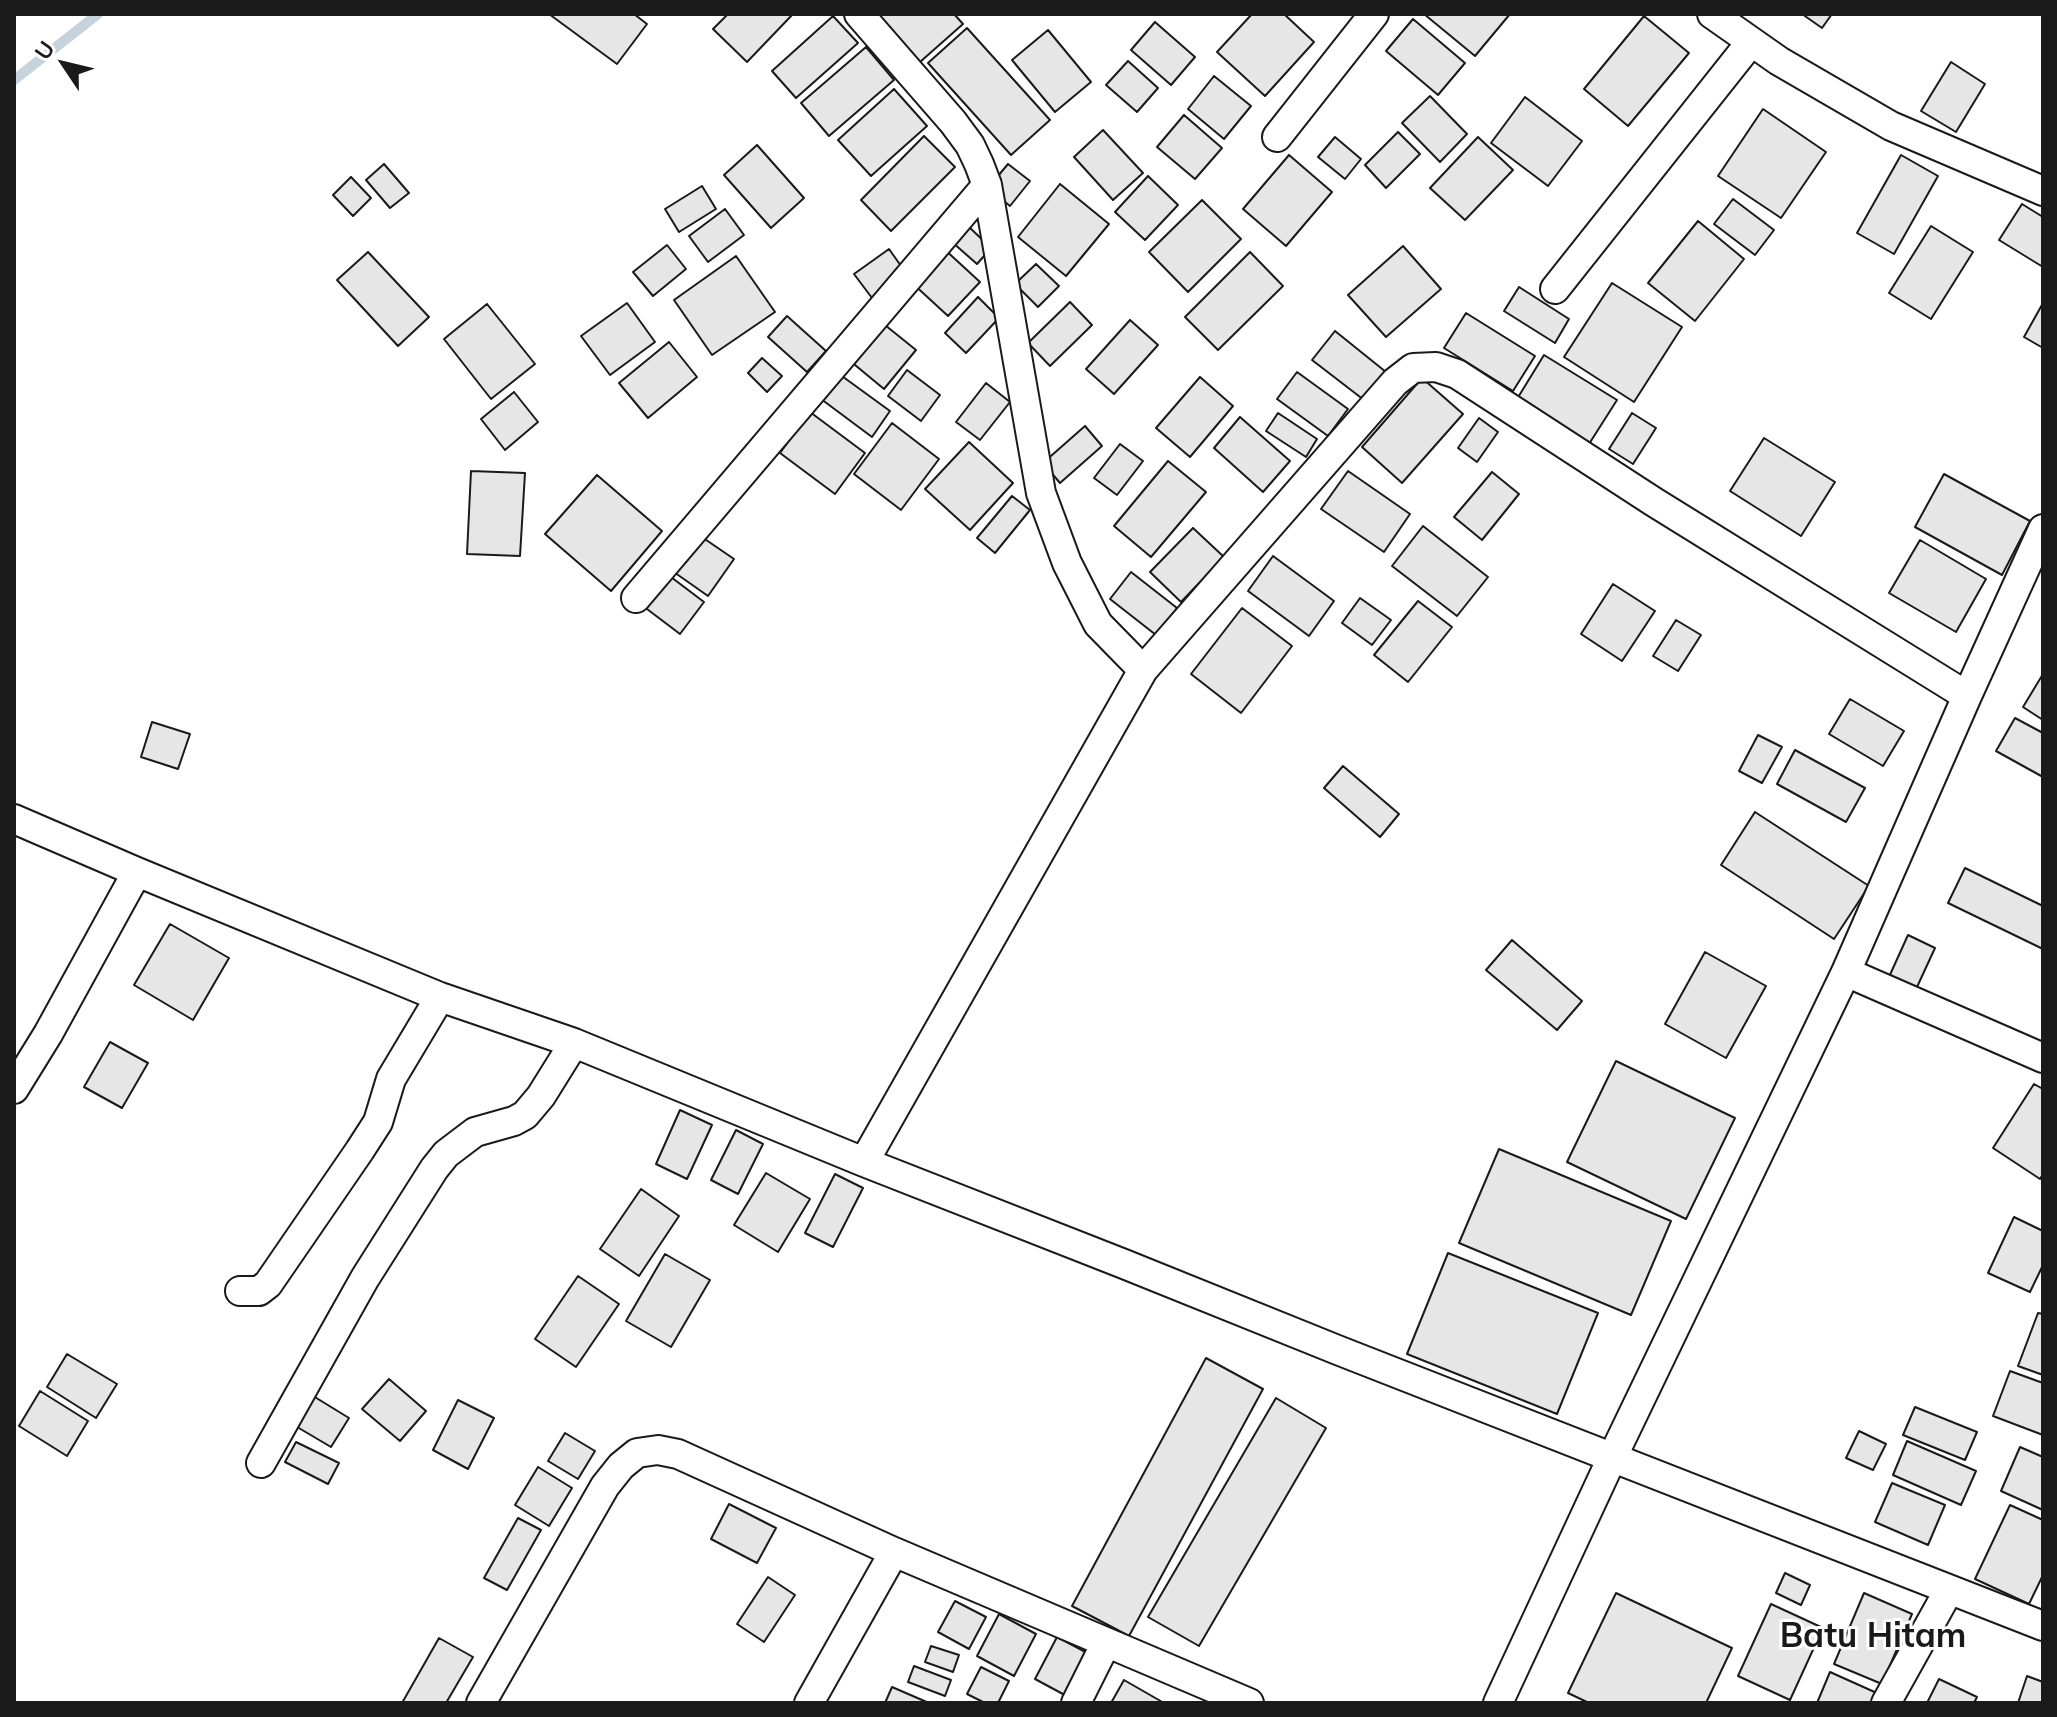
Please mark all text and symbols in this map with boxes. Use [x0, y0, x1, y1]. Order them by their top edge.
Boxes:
north arrow [24, 24, 104, 104]
text: U [28, 36, 60, 65]
district label: Batu Hitam [1780, 1617, 1966, 1657]

